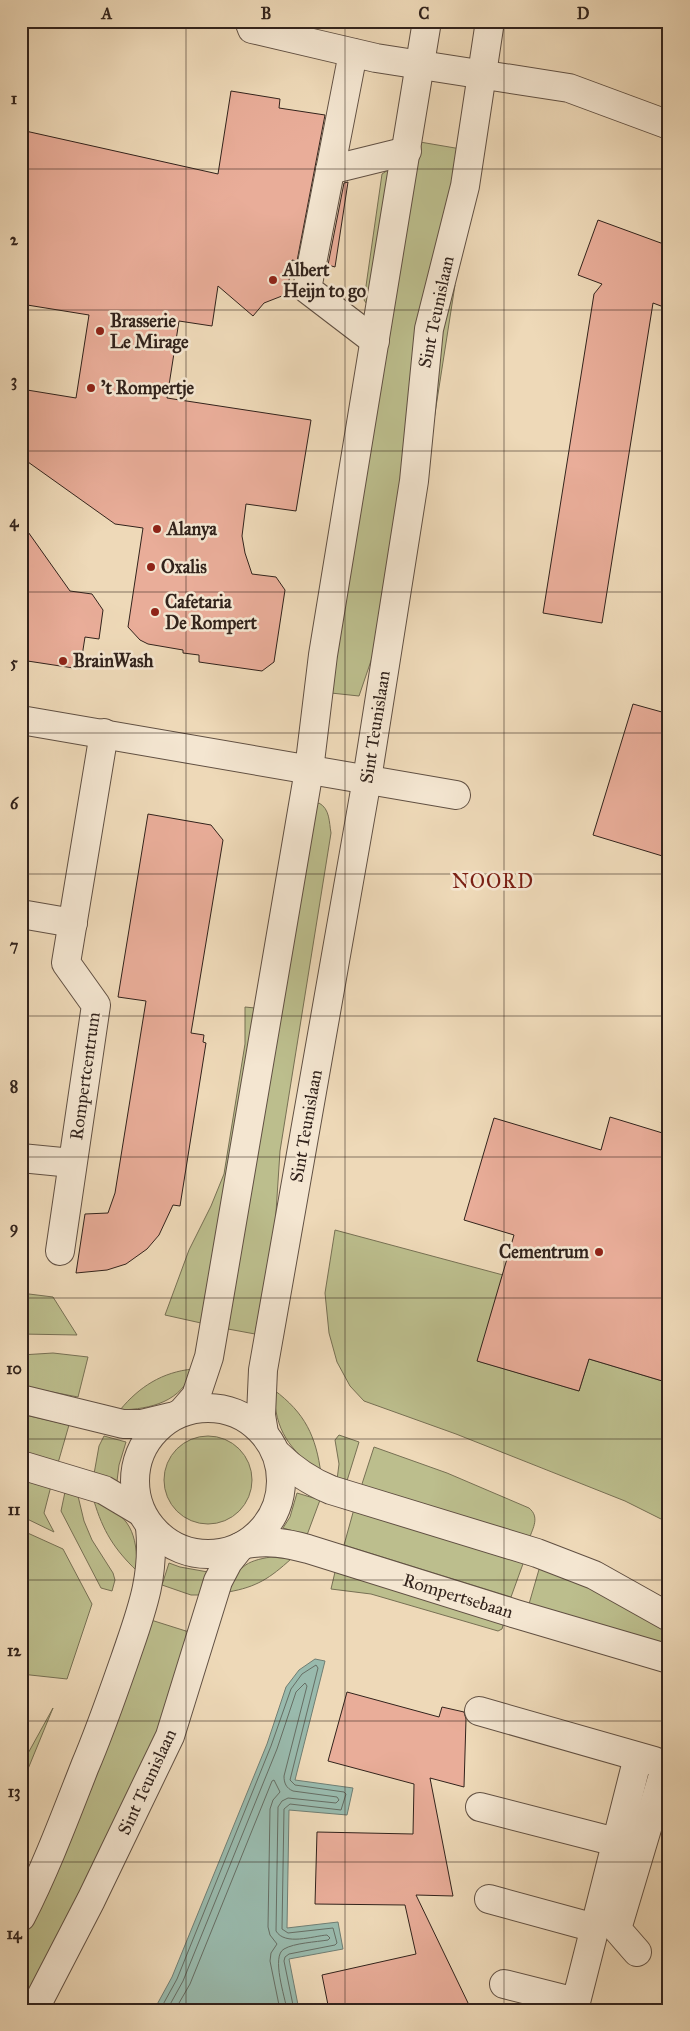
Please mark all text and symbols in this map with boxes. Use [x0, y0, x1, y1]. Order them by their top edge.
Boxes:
text: A [101, 4, 113, 23]
text: B [261, 4, 271, 23]
text: C [419, 4, 430, 23]
text: D [577, 4, 590, 23]
text: 1 [11, 89, 18, 108]
text: 2 [10, 230, 19, 249]
street label: Sint Teunislaan [413, 254, 459, 370]
place label: Albert Heijn to go [282, 259, 366, 303]
marker: Albert Heijn to go [267, 274, 279, 286]
place label: Brasserie Le Mirage [110, 310, 189, 354]
marker: Brasserie Le Mirage [94, 325, 106, 337]
text: 3 [11, 371, 17, 391]
place label: 't Rompertje [101, 377, 195, 400]
marker: 't Rompertje [85, 382, 97, 394]
text: 4 [10, 512, 20, 532]
place label: Alanya [166, 518, 217, 541]
marker: Alanya [151, 523, 163, 535]
place label: Oxalis [161, 556, 207, 578]
marker: Oxalis [145, 561, 157, 573]
place label: Cafetaria De Rompert [165, 591, 258, 635]
marker: Cafetaria De Rompert [149, 606, 161, 618]
place label: BrainWash [73, 650, 155, 672]
text: 5 [10, 653, 18, 672]
marker: BrainWash [57, 655, 69, 667]
street label: Sint Teunislaan [355, 669, 395, 785]
text: 6 [10, 794, 19, 813]
district label: NOORD [452, 869, 534, 893]
text: 7 [10, 936, 19, 955]
street label: Rompertcentrum [65, 1011, 105, 1141]
street label: Sint Teunislaan [285, 1068, 327, 1184]
text: 8 [10, 1077, 18, 1096]
text: 9 [10, 1218, 18, 1238]
place label: Cementrum [499, 1241, 590, 1263]
marker: Cementrum [593, 1246, 605, 1258]
text: 10 [6, 1359, 22, 1378]
text: 11 [8, 1500, 21, 1519]
street label: Rompertsebaan [400, 1569, 516, 1623]
text: 12 [7, 1641, 22, 1660]
street label: Sint Teunislaan [113, 1725, 181, 1838]
text: 13 [8, 1782, 20, 1802]
text: 14 [6, 1924, 23, 1944]

